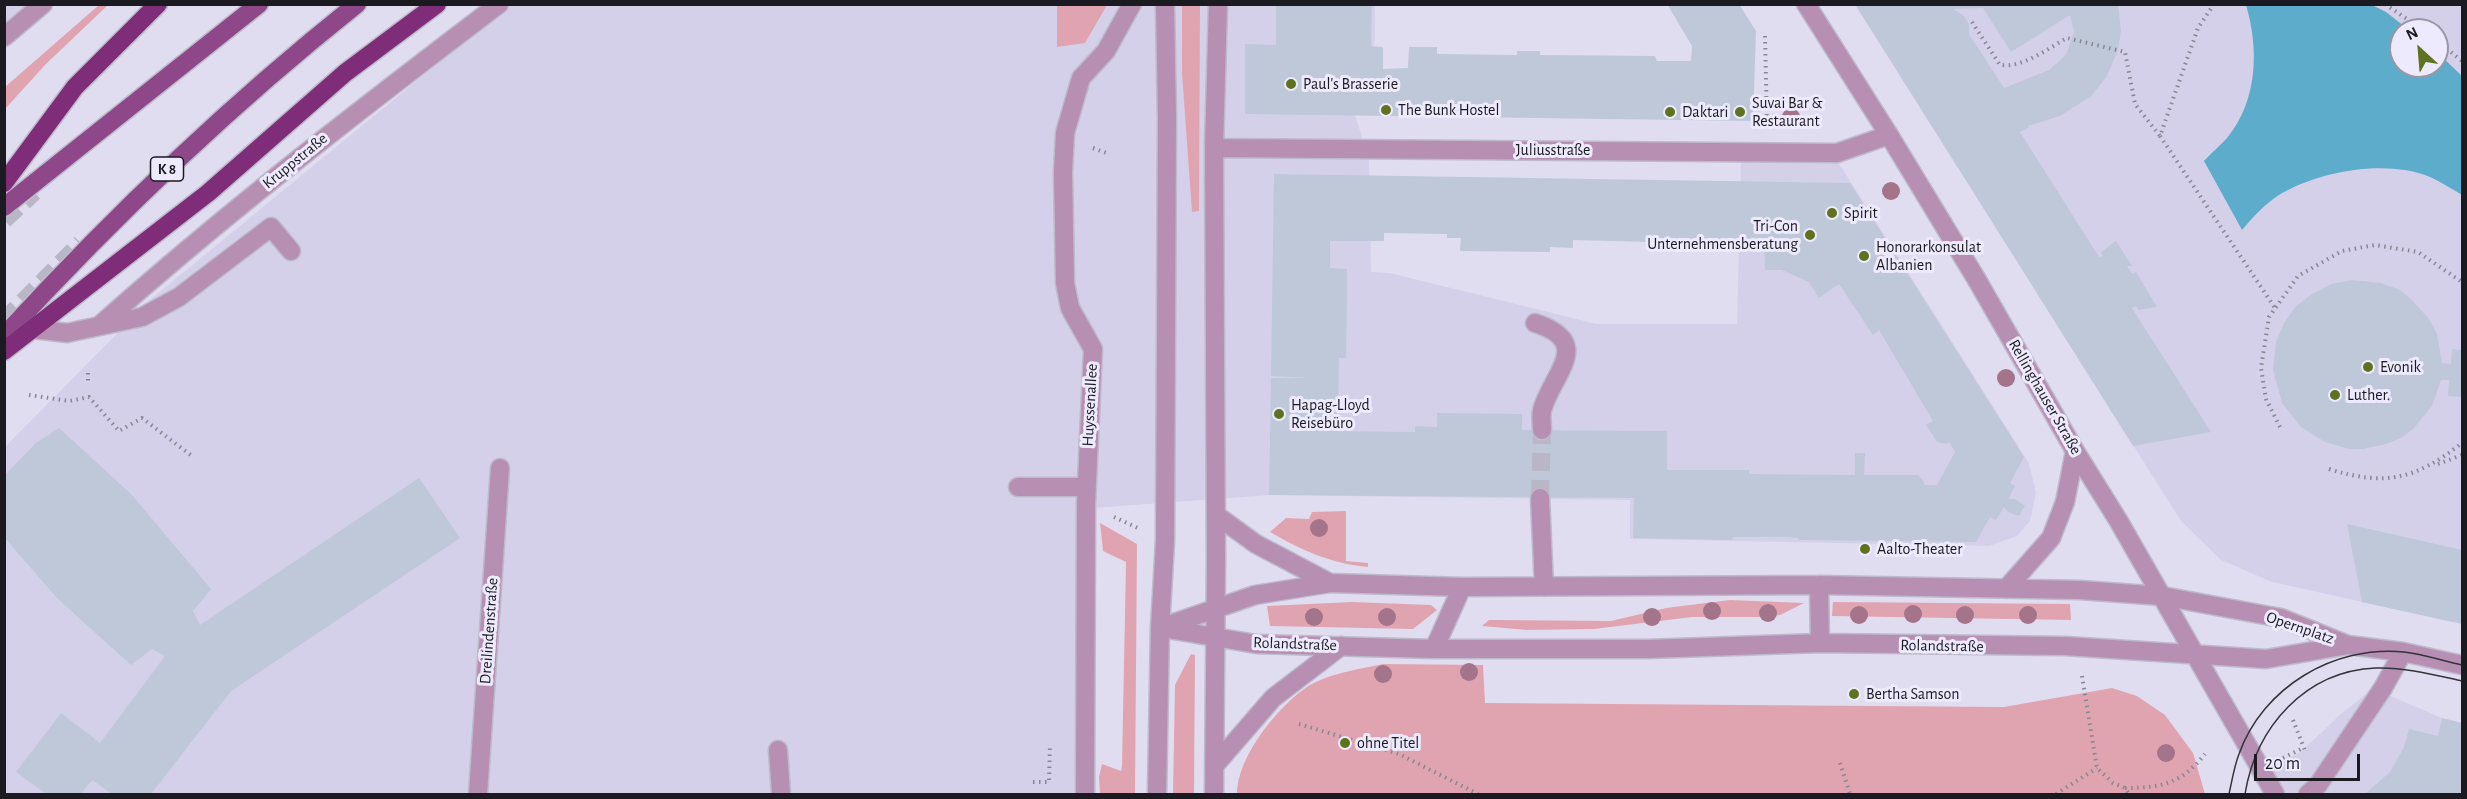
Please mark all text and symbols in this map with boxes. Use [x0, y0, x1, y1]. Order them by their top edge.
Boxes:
north arrow [2389, 18, 2449, 78]
text: N [2403, 24, 2420, 43]
place label: Paul's Brasserie [1303, 74, 1398, 94]
marker: Paul's Brasserie [1284, 77, 1298, 91]
place label: Suvai Bar & Restaurant [1752, 93, 1823, 131]
place label: The Bunk Hostel [1398, 100, 1499, 120]
place label: Daktari [1682, 102, 1728, 122]
marker: The Bunk Hostel [1379, 103, 1393, 117]
marker: Daktari [1663, 105, 1677, 119]
marker: Suvai Bar & Restaurant [1733, 105, 1747, 119]
street label: Kruppstraße [259, 129, 331, 193]
street label: Juliusstraße [1516, 140, 1590, 160]
road number: K 8 [150, 157, 184, 181]
place label: Spirit [1844, 203, 1878, 223]
marker: Spirit [1825, 206, 1839, 220]
place label: Tri-Con Unternehmensberatung [1647, 216, 1798, 254]
marker: Tri-Con Unternehmensberatung [1803, 228, 1817, 242]
place label: Honorarkonsulat Albanien [1876, 237, 1981, 275]
marker: Honorarkonsulat Albanien [1857, 249, 1871, 263]
street label: Rellinghauser Straße [2004, 336, 2086, 458]
place label: Evonik [2380, 357, 2421, 377]
marker: Evonik [2361, 360, 2375, 374]
street label: Huyssenallee [1078, 363, 1102, 447]
place label: Luther. [2347, 385, 2390, 405]
marker: Luther. [2328, 388, 2342, 402]
place label: Hapag-Lloyd Reisebüro [1291, 395, 1370, 433]
marker: Hapag-Lloyd Reisebüro [1272, 407, 1286, 421]
place label: Aalto-Theater [1877, 539, 1962, 559]
marker: Aalto-Theater [1858, 542, 1872, 556]
street label: Dreilindenstraße [476, 577, 502, 685]
street label: Opernplatz [2264, 607, 2336, 649]
street label: Rolandstraße [1253, 633, 1337, 655]
street label: Rolandstraße [1900, 636, 1984, 656]
place label: Bertha Samson [1866, 684, 1960, 704]
marker: Bertha Samson [1847, 687, 1861, 701]
place label: ohne Titel [1357, 733, 1419, 753]
marker: ohne Titel [1338, 736, 1352, 750]
scale bar [2257, 742, 2364, 780]
text: 20 m [2265, 755, 2300, 773]

